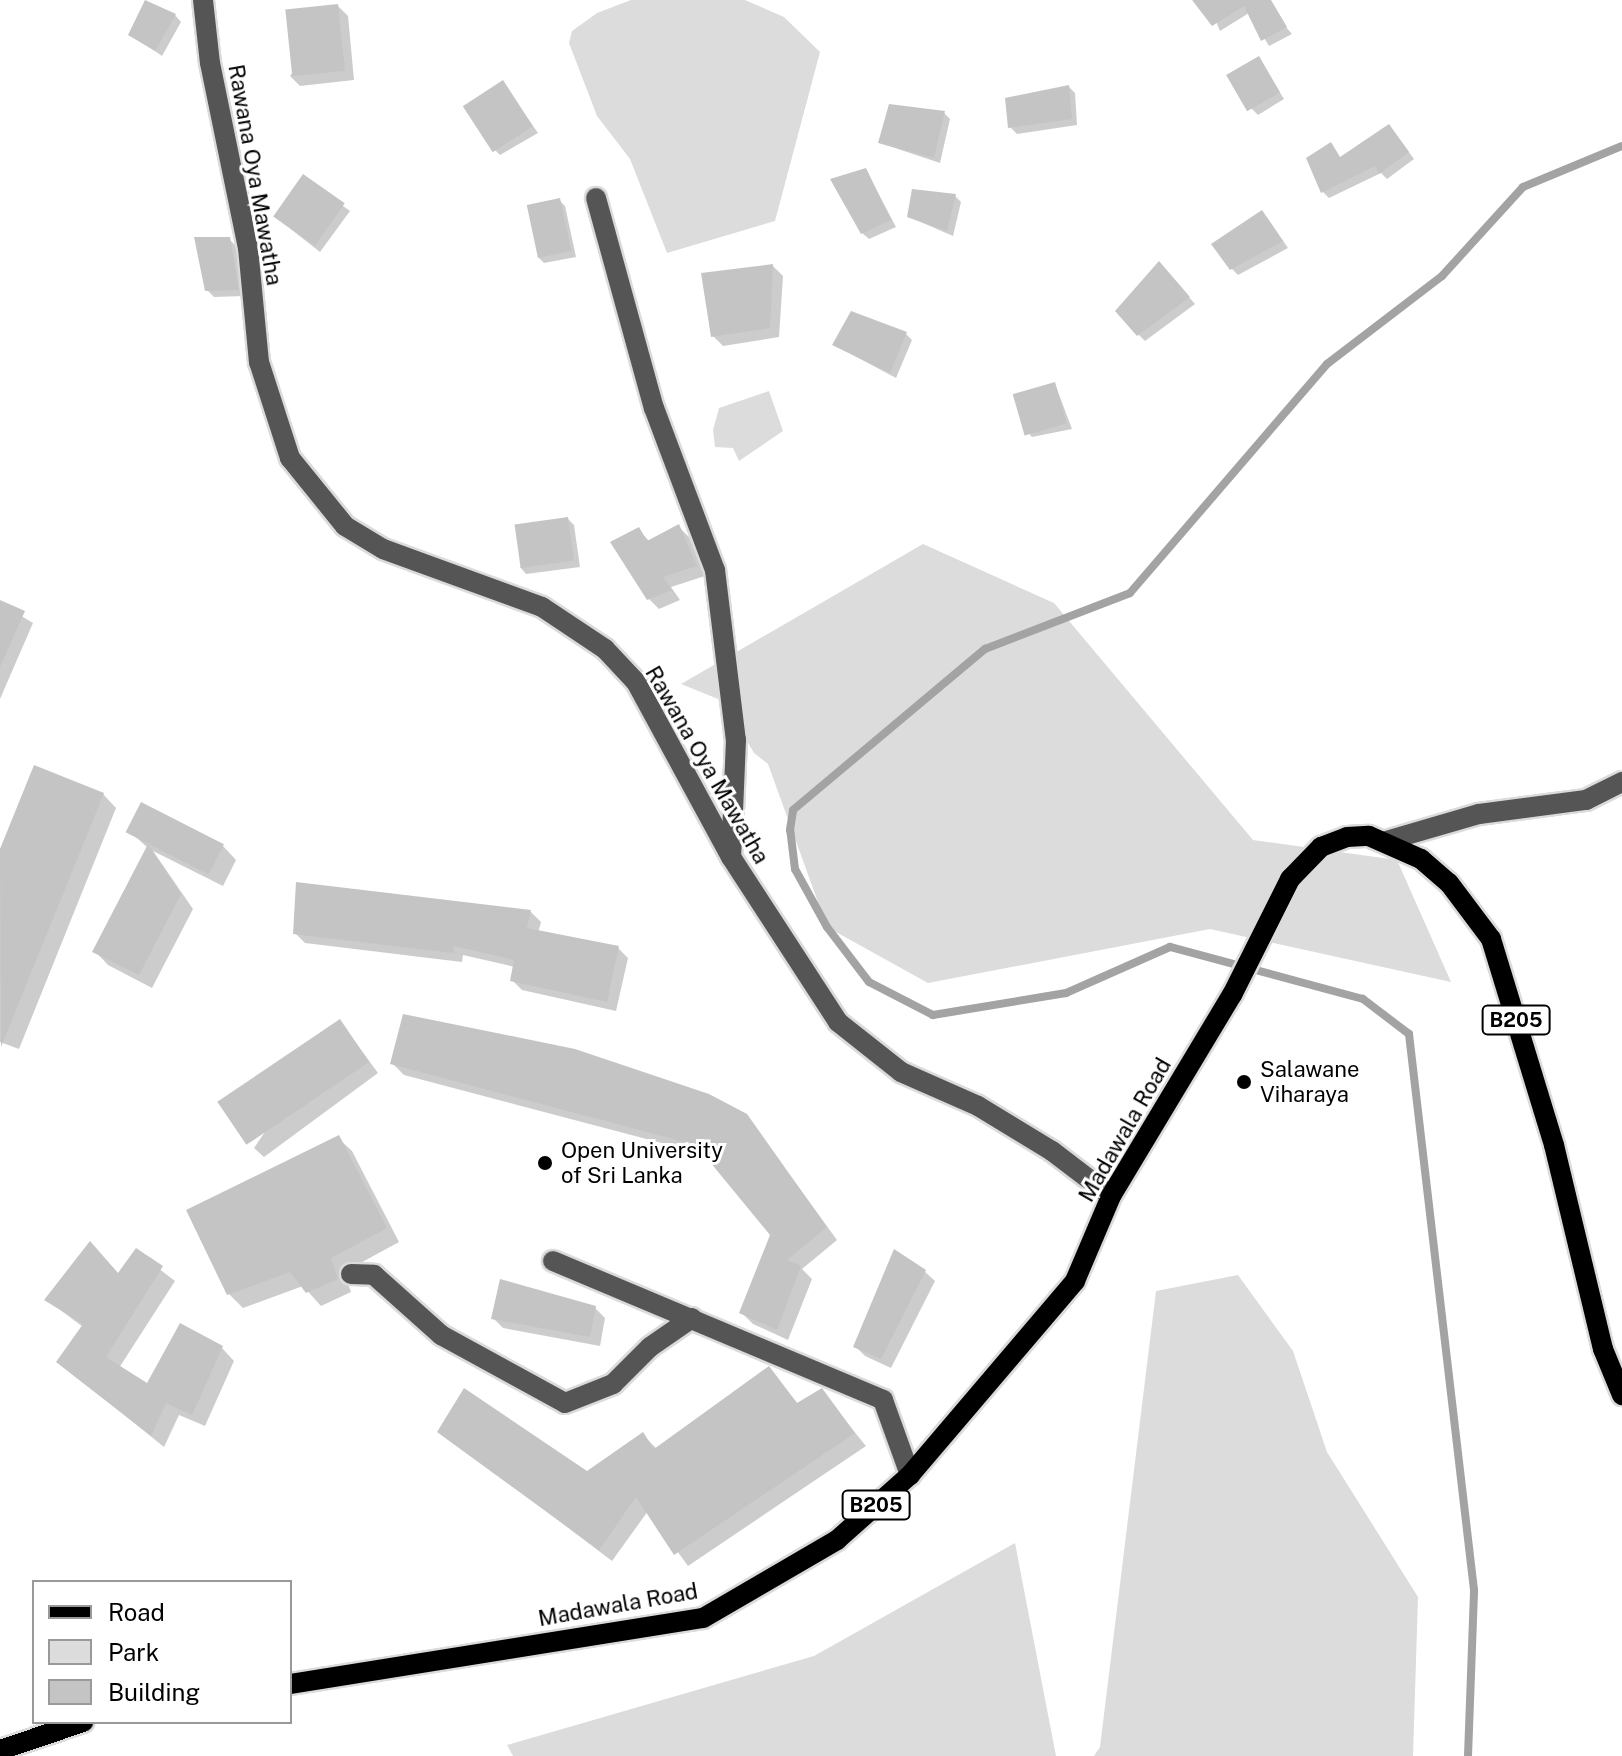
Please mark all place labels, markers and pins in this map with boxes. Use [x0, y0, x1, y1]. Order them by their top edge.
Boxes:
place label: Salawane Viharaya [1260, 1056, 1359, 1108]
marker: Salawane Viharaya [1235, 1073, 1253, 1091]
place label: Open University of Sri Lanka [561, 1137, 723, 1188]
marker: Open University of Sri Lanka [536, 1154, 554, 1172]

